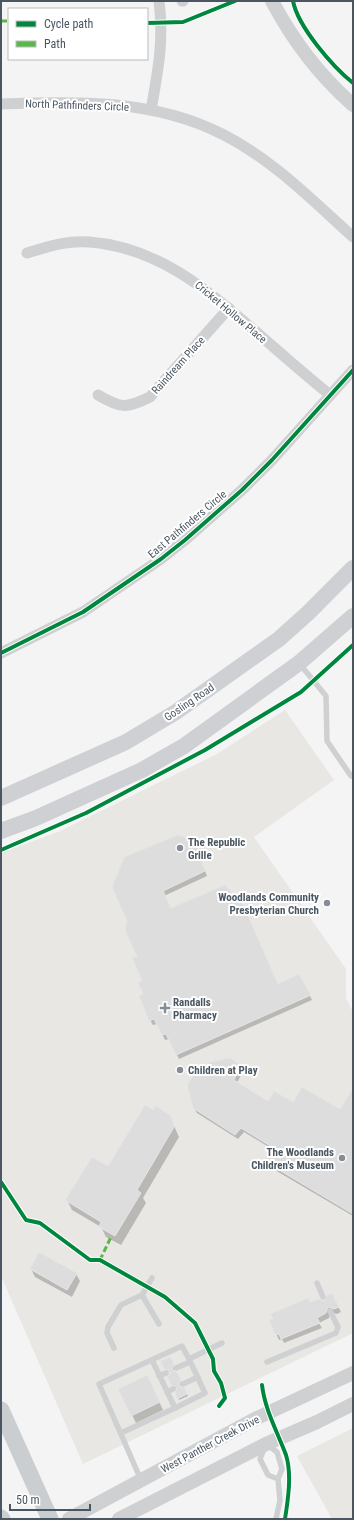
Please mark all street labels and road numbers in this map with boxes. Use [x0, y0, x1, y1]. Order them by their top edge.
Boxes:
street label: North Pathfinders Circle [25, 97, 129, 114]
street label: Cricket Hollow Place [192, 279, 269, 346]
street label: Raindream Place [149, 334, 208, 397]
street label: East Pathfinders Circle [145, 488, 229, 561]
street label: Gosling Road [162, 681, 217, 724]
street label: West Panther Creek Drive [159, 1413, 262, 1476]

